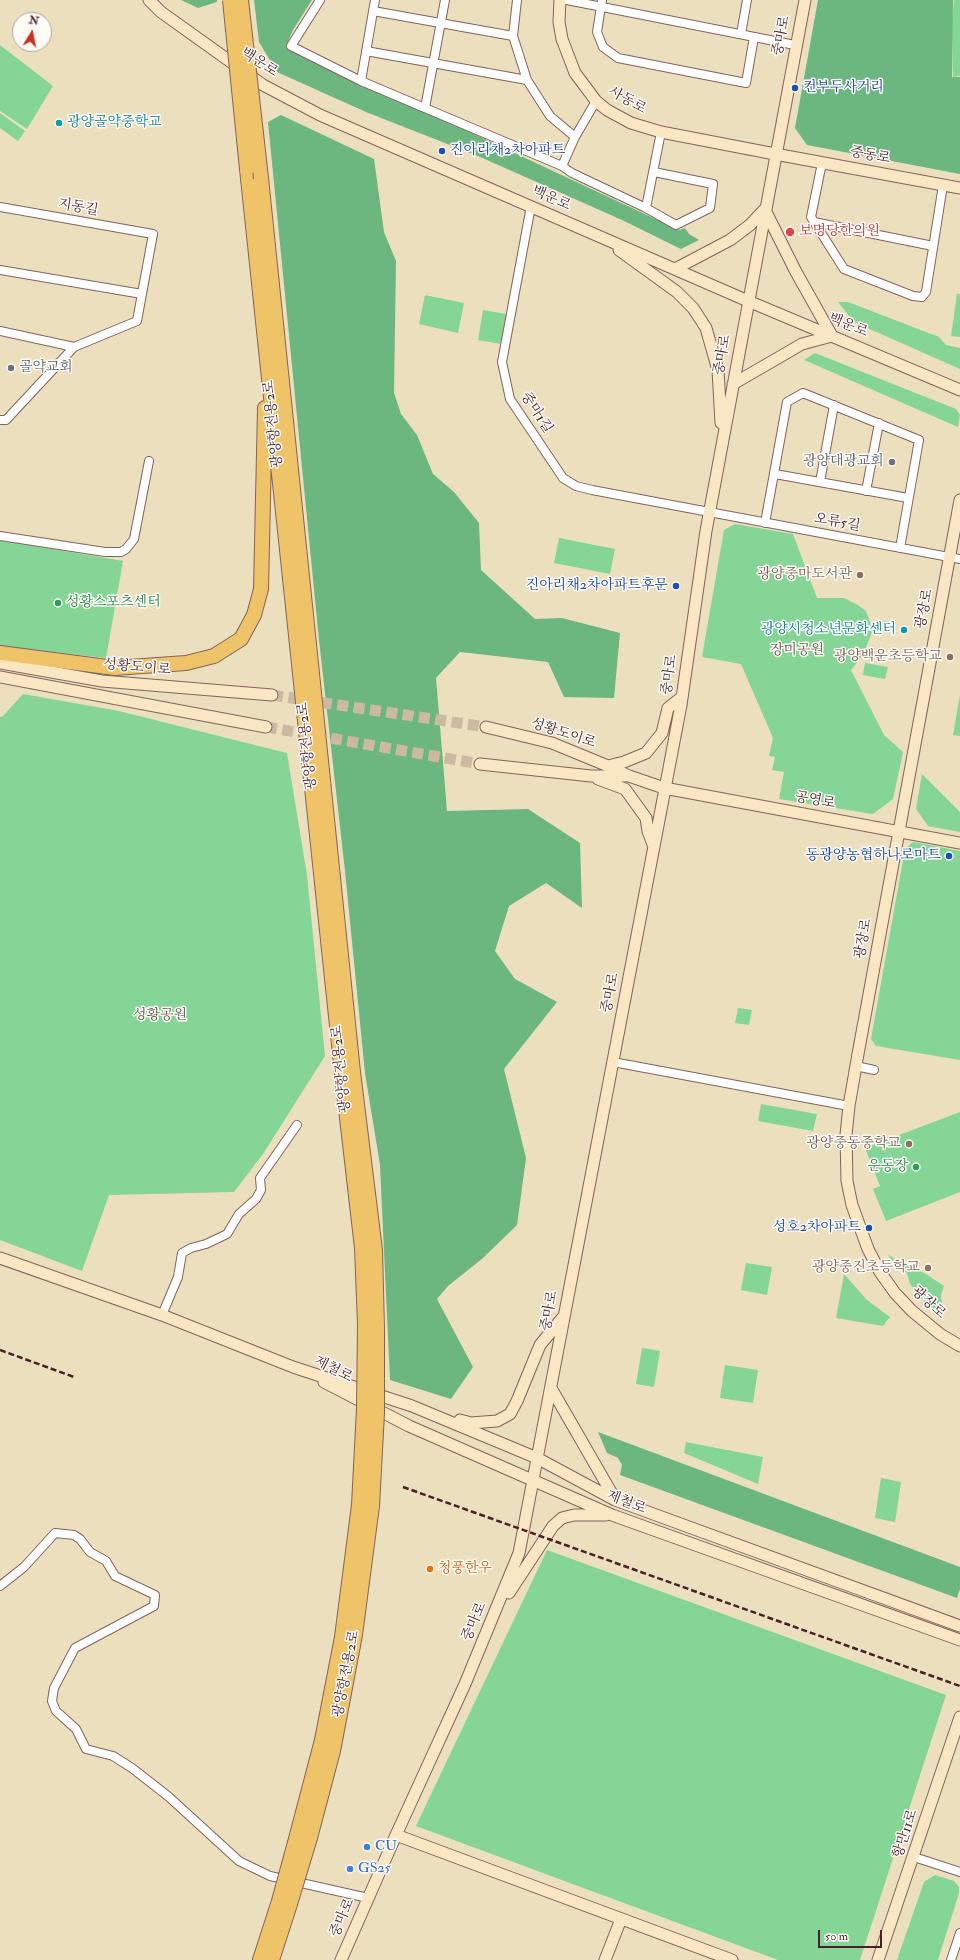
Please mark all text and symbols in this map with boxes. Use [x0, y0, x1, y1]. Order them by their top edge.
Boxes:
north arrow [12, 12, 52, 52]
text: N [28, 13, 40, 28]
street label: 중마로 [770, 14, 794, 58]
street label: 백운로 [237, 45, 281, 81]
place label: 컨부두사거리 [803, 80, 884, 96]
marker: 컨부두사거리 [790, 83, 800, 93]
street label: 사동로 [605, 84, 649, 118]
place label: 광양골약중학교 [67, 115, 162, 131]
marker: 광양골약중학교 [54, 118, 64, 128]
place label: 진아리채2차아파트 [450, 143, 565, 159]
street label: 중동로 [849, 144, 891, 168]
marker: 진아리채2차아파트 [437, 146, 447, 156]
street label: 백운로 [529, 183, 573, 215]
street label: 지동길 [57, 196, 99, 220]
place label: 보명당한의원 [799, 224, 880, 240]
marker: 보명당한의원 [784, 226, 796, 238]
street label: 백운로 [826, 311, 870, 341]
street label: 중마로 [711, 334, 735, 376]
place label: 골약교회 [19, 360, 73, 376]
marker: 골약교회 [6, 363, 16, 373]
street label: 광양항전용2로 [261, 379, 287, 469]
street label: 중마1길 [517, 389, 555, 437]
place label: 광양대광교회 [803, 454, 884, 470]
marker: 광양대광교회 [887, 457, 897, 467]
street label: 오류5길 [813, 511, 861, 535]
place label: 광양중마도서관 [757, 567, 852, 583]
marker: 광양중마도서관 [855, 570, 865, 580]
place label: 진아리채2차아파트후문 [526, 578, 668, 594]
marker: 진아리채2차아파트후문 [671, 581, 681, 591]
street label: 광장로 [913, 587, 937, 631]
place label: 성황스포츠센터 [66, 595, 161, 611]
marker: 성황스포츠센터 [53, 598, 63, 608]
place label: 광양시청소년문화센터 [761, 622, 896, 638]
marker: 광양시청소년문화센터 [899, 625, 909, 635]
park label: 장미공원 [770, 643, 824, 659]
place label: 광양백운초등학교 [834, 649, 942, 665]
marker: 광양백운초등학교 [945, 652, 955, 662]
street label: 중마로 [659, 654, 681, 696]
street label: 성황도이로 [103, 657, 171, 679]
street label: 광양항전용2로 [295, 701, 321, 791]
street label: 성황도이로 [528, 716, 598, 752]
street label: 공영로 [794, 789, 836, 813]
place label: 동광양농협하나로마트 [806, 848, 941, 864]
marker: 동광양농협하나로마트 [944, 851, 954, 861]
street label: 광장로 [852, 918, 876, 960]
street label: 중마로 [599, 971, 623, 1015]
park label: 성황공원 [133, 1008, 187, 1024]
street label: 광양항전용2로 [329, 1024, 355, 1114]
place label: 광양중동중학교 [806, 1136, 901, 1152]
marker: 광양중동중학교 [904, 1139, 914, 1149]
place label: 운동장 [867, 1159, 908, 1175]
marker: 운동장 [911, 1162, 921, 1172]
place label: 성호2차아파트 [773, 1220, 861, 1236]
marker: 성호2차아파트 [864, 1223, 874, 1233]
place label: 광양중진초등학교 [812, 1260, 920, 1276]
marker: 광양중진초등학교 [923, 1263, 933, 1273]
street label: 광장로 [907, 1283, 949, 1323]
street label: 중마로 [538, 1290, 562, 1332]
street label: 제철로 [311, 1353, 355, 1387]
street label: 제철로 [604, 1488, 648, 1518]
place label: 청풍한우 [438, 1561, 492, 1577]
marker: 청풍한우 [425, 1564, 435, 1574]
street label: 중마로 [459, 1600, 491, 1644]
street label: 광양항전용2로 [330, 1629, 364, 1719]
street label: 항만11로 [890, 1807, 922, 1861]
place label: CU [375, 1839, 397, 1855]
marker: CU [362, 1842, 372, 1852]
place label: GS25 [358, 1861, 391, 1877]
marker: GS25 [345, 1864, 355, 1874]
street label: 중마로 [327, 1896, 359, 1940]
scale bar [820, 1922, 884, 1948]
text: 50 m [825, 1929, 848, 1944]

